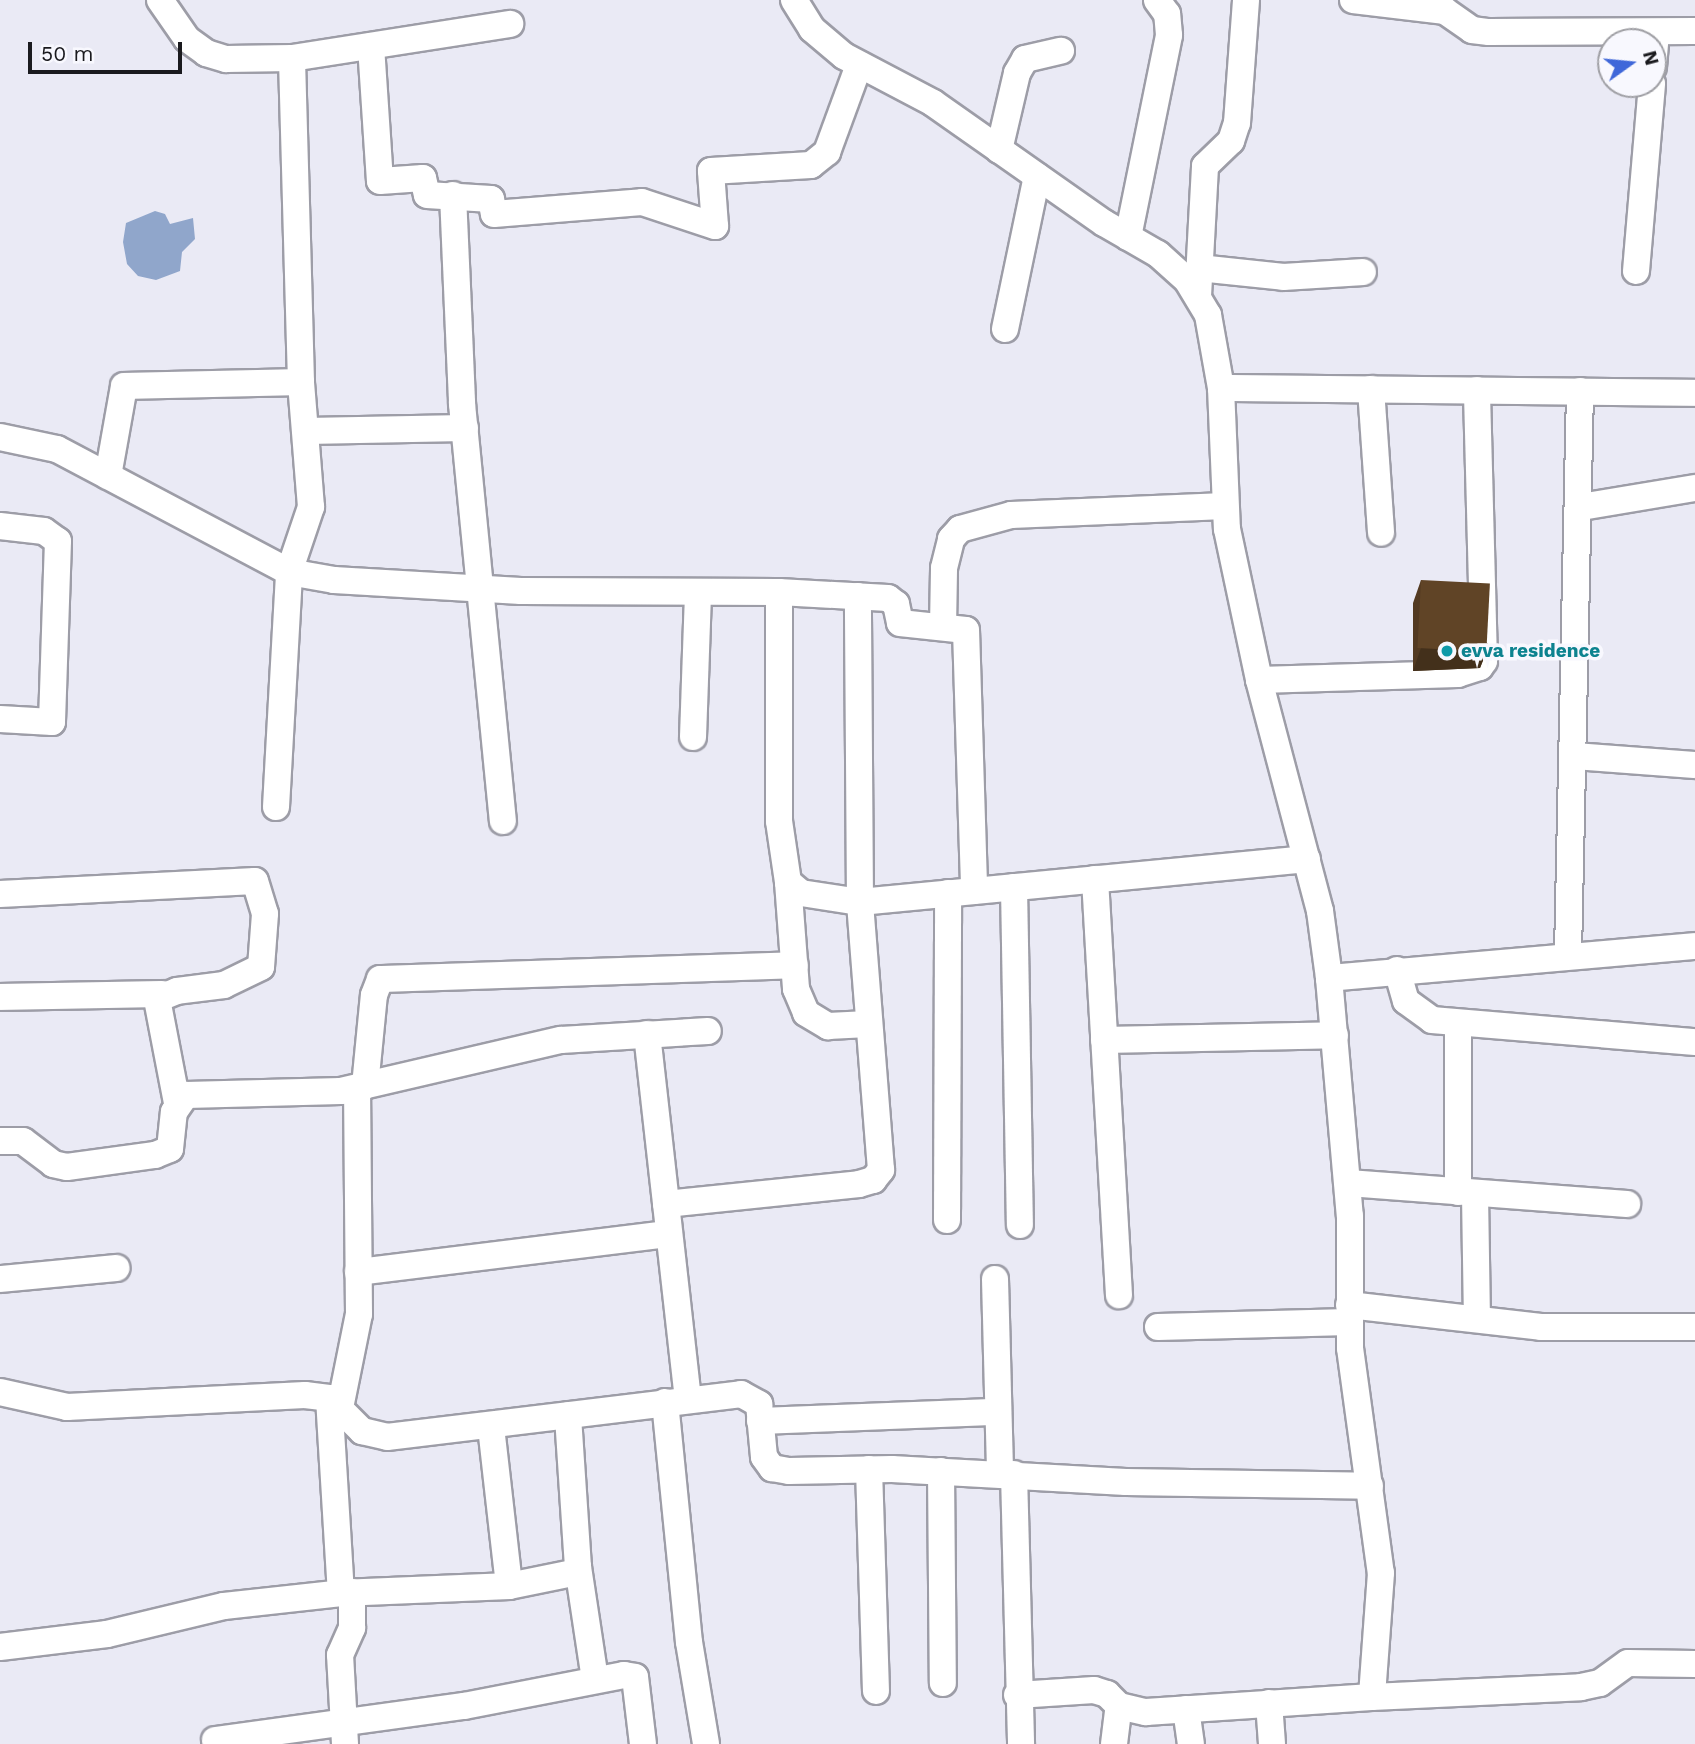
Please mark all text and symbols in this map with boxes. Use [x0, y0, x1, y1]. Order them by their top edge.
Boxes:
scale bar [32, 28, 186, 72]
north arrow [1597, 28, 1667, 98]
text: 50 m [41, 41, 93, 66]
text: N [1638, 48, 1664, 68]
place label: evva residence [1461, 640, 1600, 662]
marker: evva residence [1439, 643, 1455, 659]

